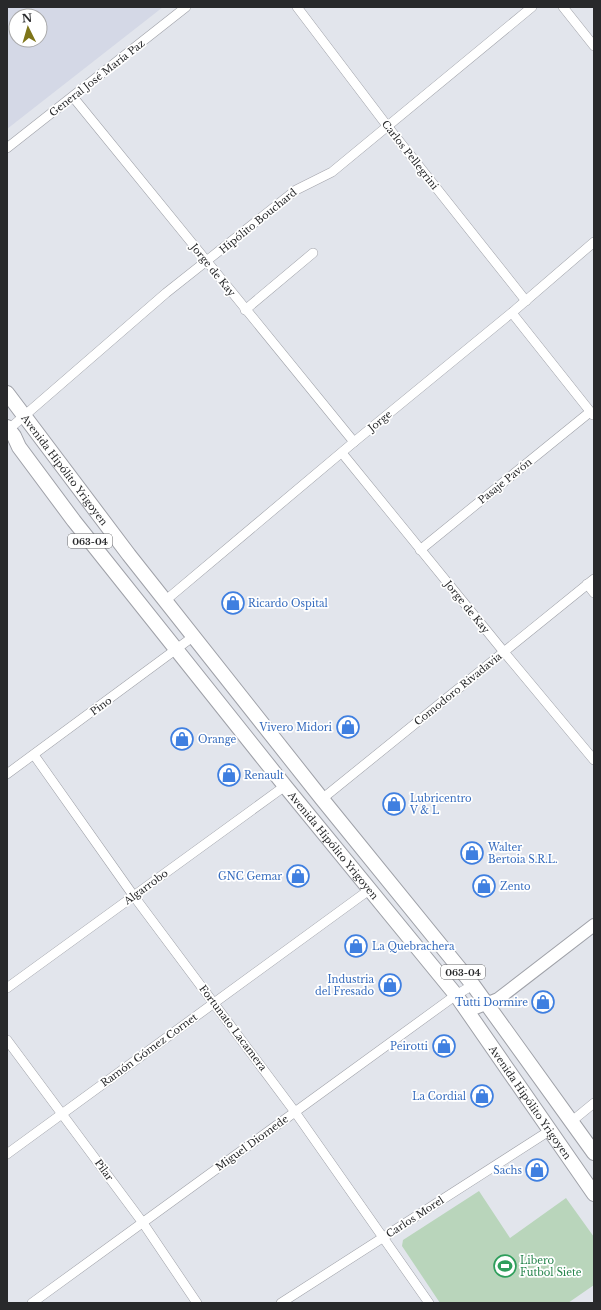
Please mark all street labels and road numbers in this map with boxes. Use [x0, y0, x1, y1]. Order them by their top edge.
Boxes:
street label: General José María Paz [47, 36, 148, 119]
street label: Carlos Pellegrini [379, 118, 442, 193]
street label: Hipólito Bouchard [217, 186, 300, 256]
street label: Jorge de Kay [186, 239, 239, 300]
street label: Jorge [364, 407, 395, 436]
street label: Avenida Hipólito Yrigoyen [18, 411, 111, 528]
street label: Pasaje Pavón [475, 455, 535, 507]
road number: 063-04 [68, 534, 112, 548]
street label: Jorge de Kay [440, 576, 493, 637]
street label: Comodoro Rivadavia [412, 649, 505, 728]
street label: Pino [88, 694, 115, 718]
street label: Avenida Hipólito Yrigoyen [285, 788, 382, 902]
street label: Algarrobo [121, 866, 171, 908]
road number: 063-04 [441, 965, 485, 979]
street label: Fortunato Lacamera [196, 982, 270, 1074]
street label: Ramón Gómez Cornet [98, 1010, 200, 1089]
street label: Avenida Hipólito Yrigoyen [486, 1042, 574, 1162]
street label: Miguel Diomede [213, 1112, 291, 1174]
street label: Pilar [92, 1157, 116, 1184]
street label: Carlos Morel [384, 1193, 446, 1241]

